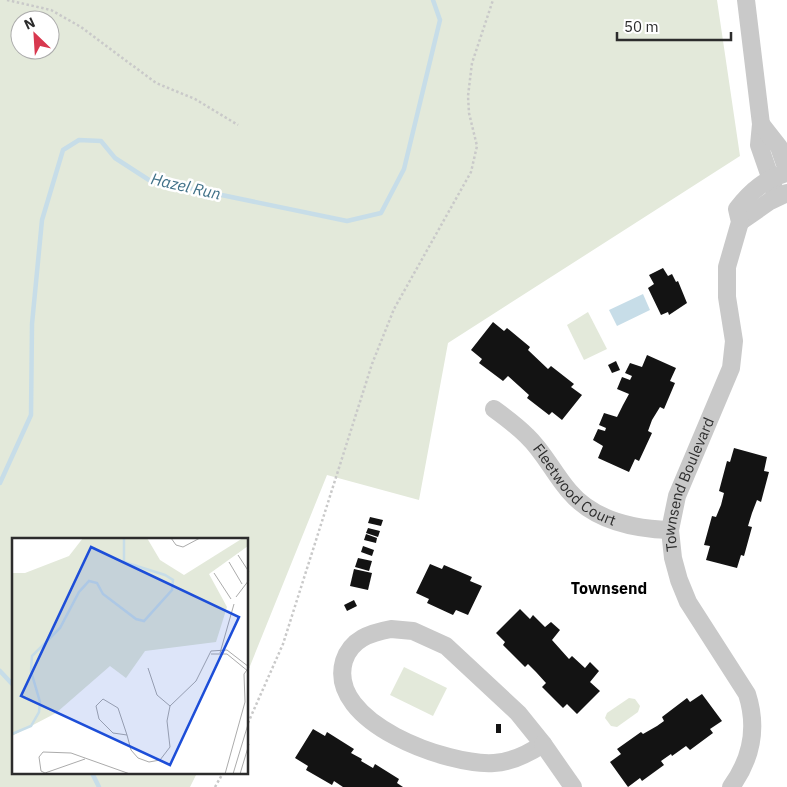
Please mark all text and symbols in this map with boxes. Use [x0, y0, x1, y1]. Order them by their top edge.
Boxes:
north arrow [10, 10, 60, 60]
scale bar [617, 10, 731, 42]
text: N [21, 13, 38, 34]
text: 50 m [624, 17, 659, 36]
water label: Hazel Run [149, 168, 223, 204]
street label: Townsend Boulevard [659, 414, 718, 553]
street label: Fleetwood Court [529, 440, 619, 530]
inset map [12, 538, 249, 774]
district label: Townsend [571, 578, 647, 598]

